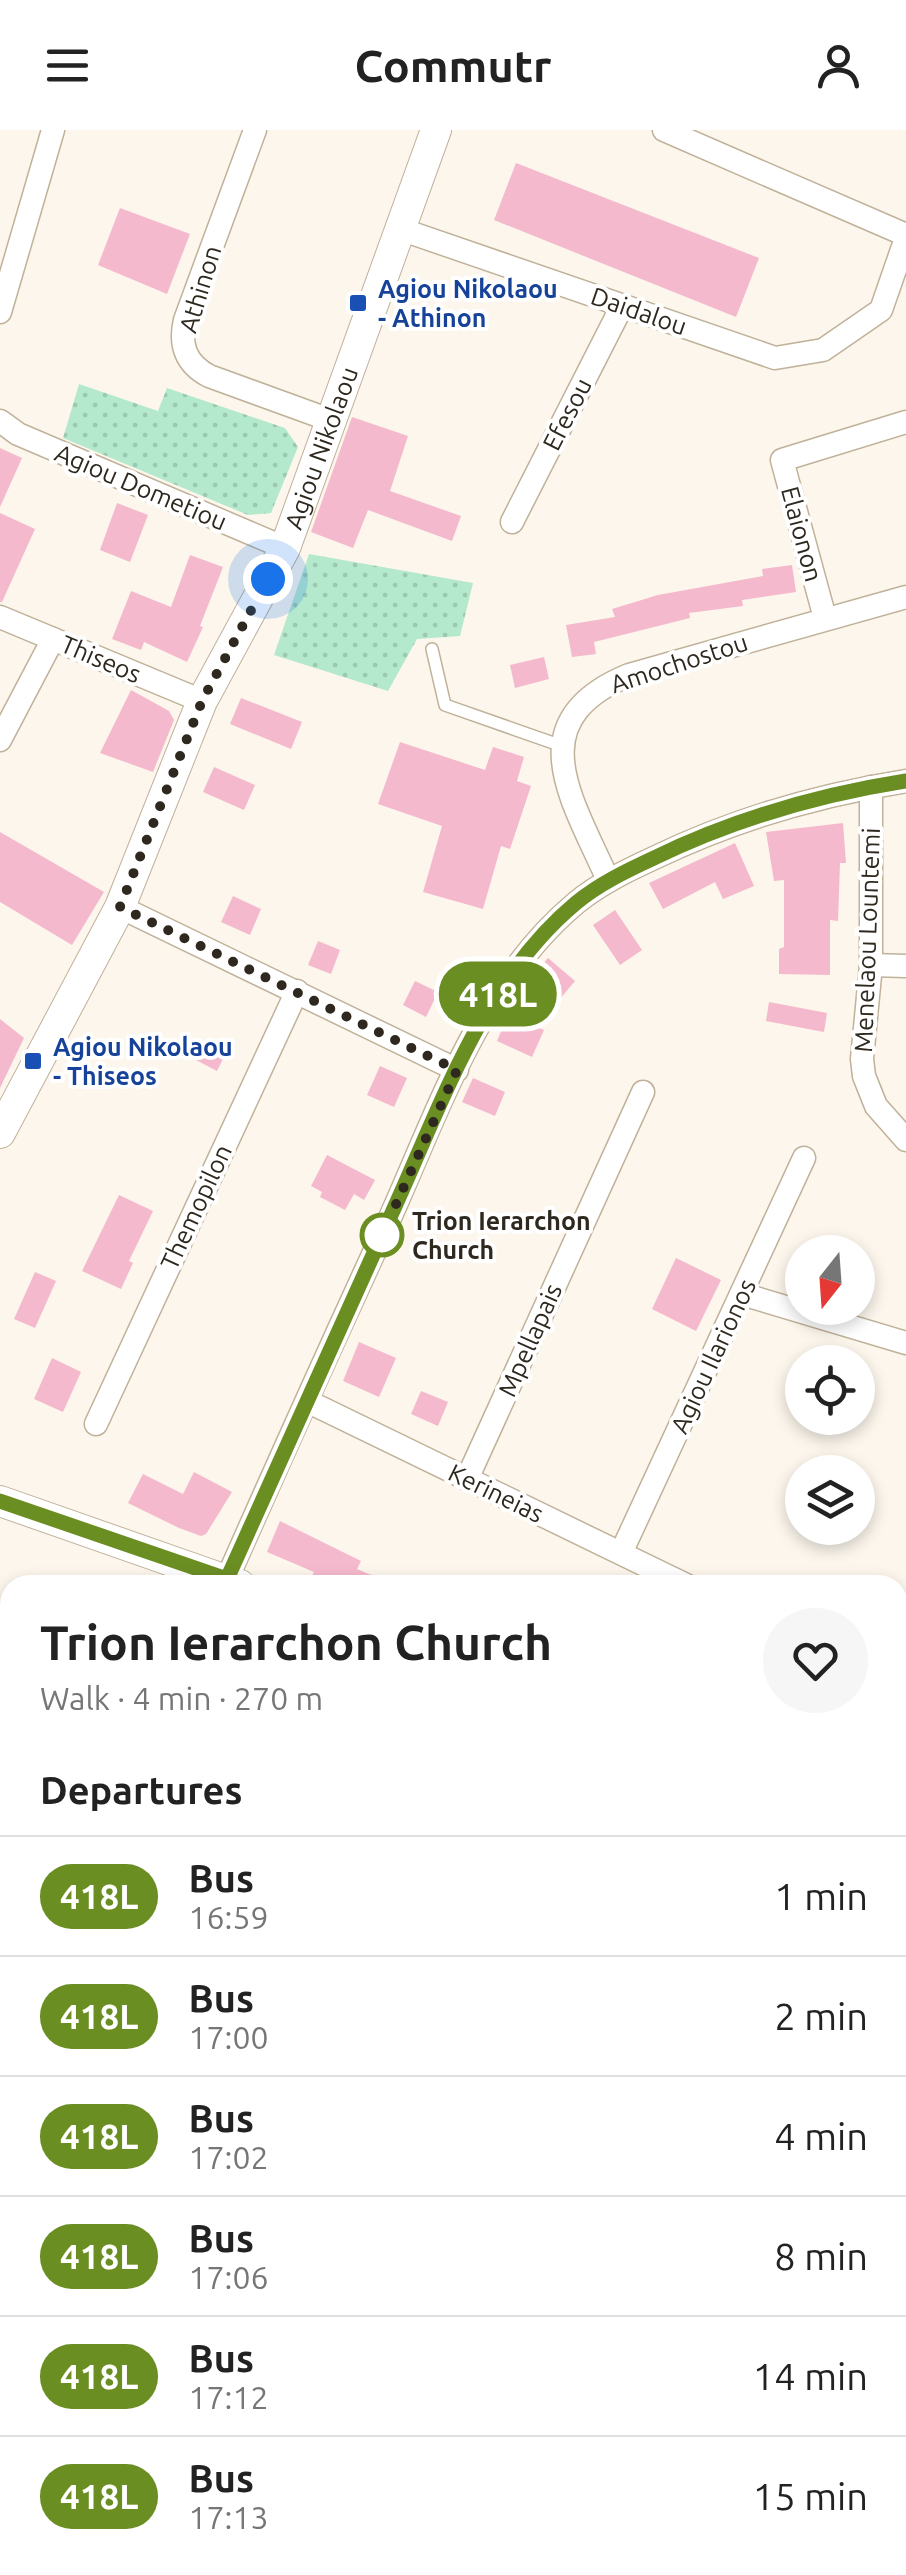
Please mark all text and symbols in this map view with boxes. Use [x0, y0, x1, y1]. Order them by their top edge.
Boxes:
icon: menu [40, 38, 95, 93]
icon: person [811, 38, 866, 93]
text: Commutr [354, 40, 552, 91]
street label: Athinon [174, 242, 226, 336]
place label: Agiou Nikolaou - Athinon [378, 275, 558, 332]
street label: Daidalou [587, 282, 691, 340]
marker: Agiou Nikolaou - Athinon [347, 292, 369, 314]
street label: Agiou Nikolaou [279, 363, 363, 533]
street label: Efesou [537, 373, 597, 455]
street label: Agiou Dometiou [51, 438, 231, 536]
street label: Elaionon [776, 483, 828, 585]
your location [243, 554, 293, 604]
street label: Amochostou [607, 628, 751, 698]
street label: Thiseos [57, 630, 145, 688]
street label: Menelaou Lountemi [849, 827, 885, 1053]
line badge: 418L [428, 962, 568, 1026]
text: 418L [459, 974, 537, 1014]
place label: Agiou Nikolaou - Thiseos [53, 1033, 233, 1090]
marker: Agiou Nikolaou - Thiseos [22, 1050, 44, 1072]
street label: Themopilon [155, 1140, 237, 1274]
place label: Trion Ierarchon Church [412, 1207, 591, 1264]
marker: Trion Ierarchon Church [361, 1214, 403, 1256]
north arrow [785, 1235, 875, 1325]
map controls [785, 1235, 875, 1545]
street label: Agiou Ilarionos [665, 1274, 761, 1438]
street label: Mpellapais [493, 1279, 567, 1401]
button: locate [785, 1345, 875, 1435]
button: layers [785, 1455, 875, 1545]
street label: Kerineias [444, 1458, 548, 1528]
button: heart [763, 1608, 868, 1713]
text: Trion Ierarchon Church [40, 1615, 552, 1669]
text: Walk · 4 min · 270 m [40, 1680, 323, 1716]
text: Departures [40, 1769, 242, 1811]
text: Bus [188, 1857, 254, 1899]
text: 1 min [774, 1875, 868, 1917]
text: 418L [60, 1876, 138, 1916]
text: 16:59 [188, 1899, 269, 1935]
text: Bus [188, 1977, 254, 2019]
text: 2 min [774, 1995, 868, 2037]
text: 418L [60, 1996, 138, 2036]
text: 17:00 [188, 2019, 269, 2055]
text: Bus [188, 2097, 254, 2139]
text: 4 min [774, 2115, 868, 2157]
text: 418L [60, 2116, 138, 2156]
text: 17:02 [188, 2139, 269, 2175]
text: Bus [188, 2217, 254, 2259]
text: 8 min [774, 2235, 868, 2277]
text: 418L [60, 2236, 138, 2276]
text: 17:06 [188, 2259, 269, 2295]
text: Bus [188, 2337, 254, 2379]
text: 14 min [753, 2355, 868, 2397]
text: 418L [60, 2356, 138, 2396]
text: 17:12 [188, 2379, 269, 2415]
text: Bus [188, 2457, 254, 2499]
text: 15 min [753, 2475, 868, 2517]
text: 418L [60, 2476, 138, 2516]
text: 17:13 [188, 2499, 269, 2535]

